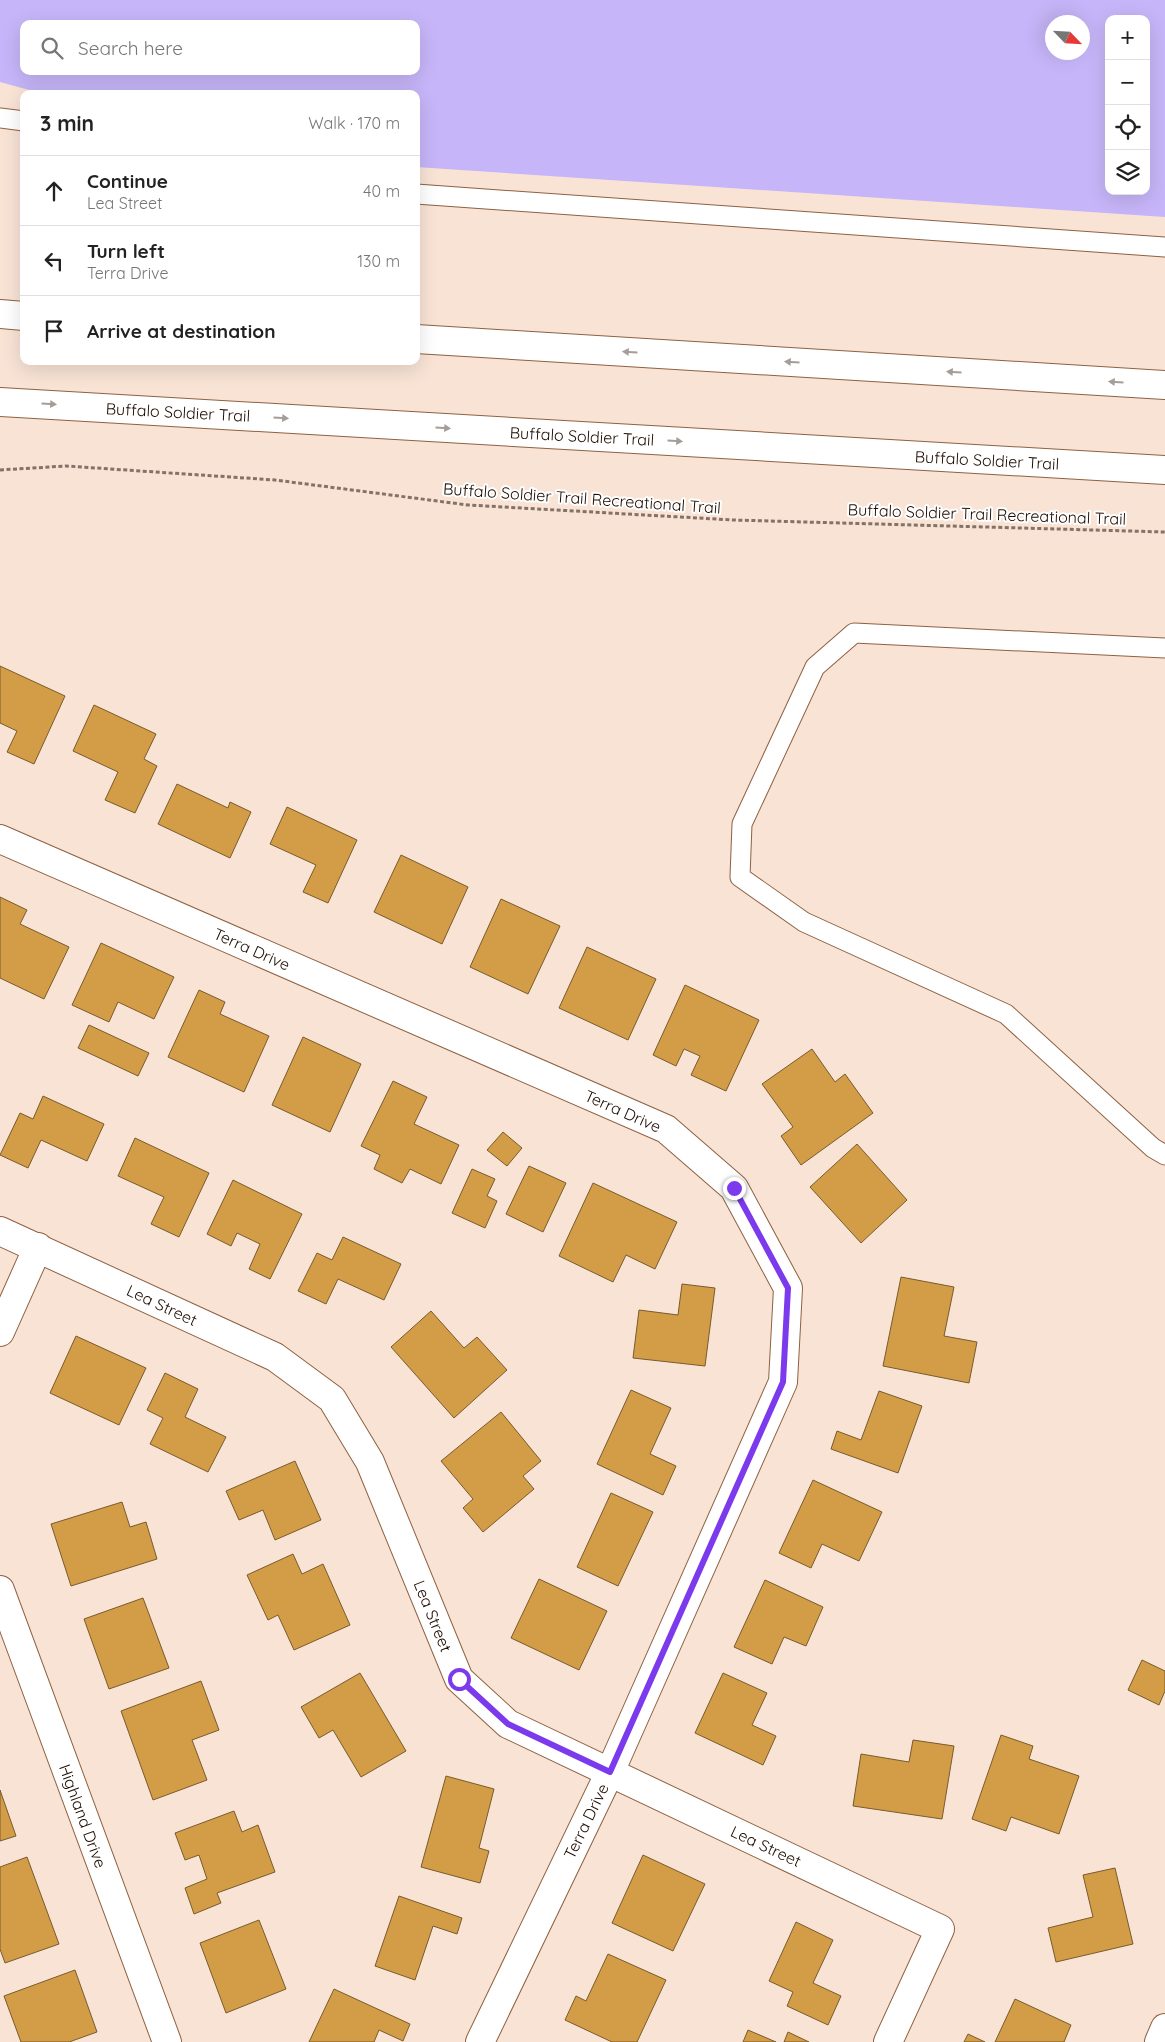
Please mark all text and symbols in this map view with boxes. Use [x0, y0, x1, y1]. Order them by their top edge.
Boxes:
north arrow [1045, 15, 1090, 60]
map controls [1105, 15, 1150, 195]
button: + [1105, 15, 1150, 60]
search box [20, 20, 420, 75]
icon: search [38, 34, 66, 62]
text: Search here [78, 36, 183, 60]
button: − [1105, 60, 1150, 105]
button: locate [1105, 105, 1150, 150]
text: 3 min [40, 110, 94, 136]
text: Walk · 170 m [308, 113, 400, 133]
button: layers [1105, 150, 1150, 195]
text: Continue [87, 169, 168, 193]
icon: ahead [40, 177, 68, 205]
text: 40 m [363, 181, 400, 201]
text: Lea Street [87, 193, 162, 213]
text: Turn left [87, 239, 165, 263]
icon: left [40, 247, 68, 275]
text: 130 m [357, 251, 400, 271]
text: Terra Drive [87, 263, 169, 283]
icon: arrive [40, 317, 68, 345]
text: Arrive at destination [87, 319, 276, 343]
one-way arrow [621, 348, 637, 356]
one-way arrow [784, 358, 800, 366]
one-way arrow [946, 367, 962, 375]
one-way arrow [1108, 377, 1124, 385]
street label: Buffalo Soldier Trail [105, 398, 251, 426]
one-way arrow [41, 401, 57, 409]
one-way arrow [273, 415, 289, 423]
street label: Buffalo Soldier Trail [509, 422, 655, 450]
one-way arrow [435, 424, 451, 432]
one-way arrow [667, 438, 683, 446]
street label: Buffalo Soldier Trail [914, 446, 1060, 474]
street label: Buffalo Soldier Trail Recreational Trail [442, 478, 722, 518]
street label: Buffalo Soldier Trail Recreational Trail [847, 499, 1127, 529]
street label: Terra Drive [211, 923, 293, 975]
street label: Terra Drive [582, 1085, 664, 1137]
route end [723, 1177, 746, 1200]
street label: Lea Street [124, 1280, 200, 1330]
street label: Lea Street [410, 1577, 456, 1655]
route start [448, 1668, 471, 1691]
street label: Highland Drive [55, 1761, 111, 1871]
street label: Terra Drive [559, 1780, 613, 1862]
street label: Lea Street [728, 1821, 804, 1871]

